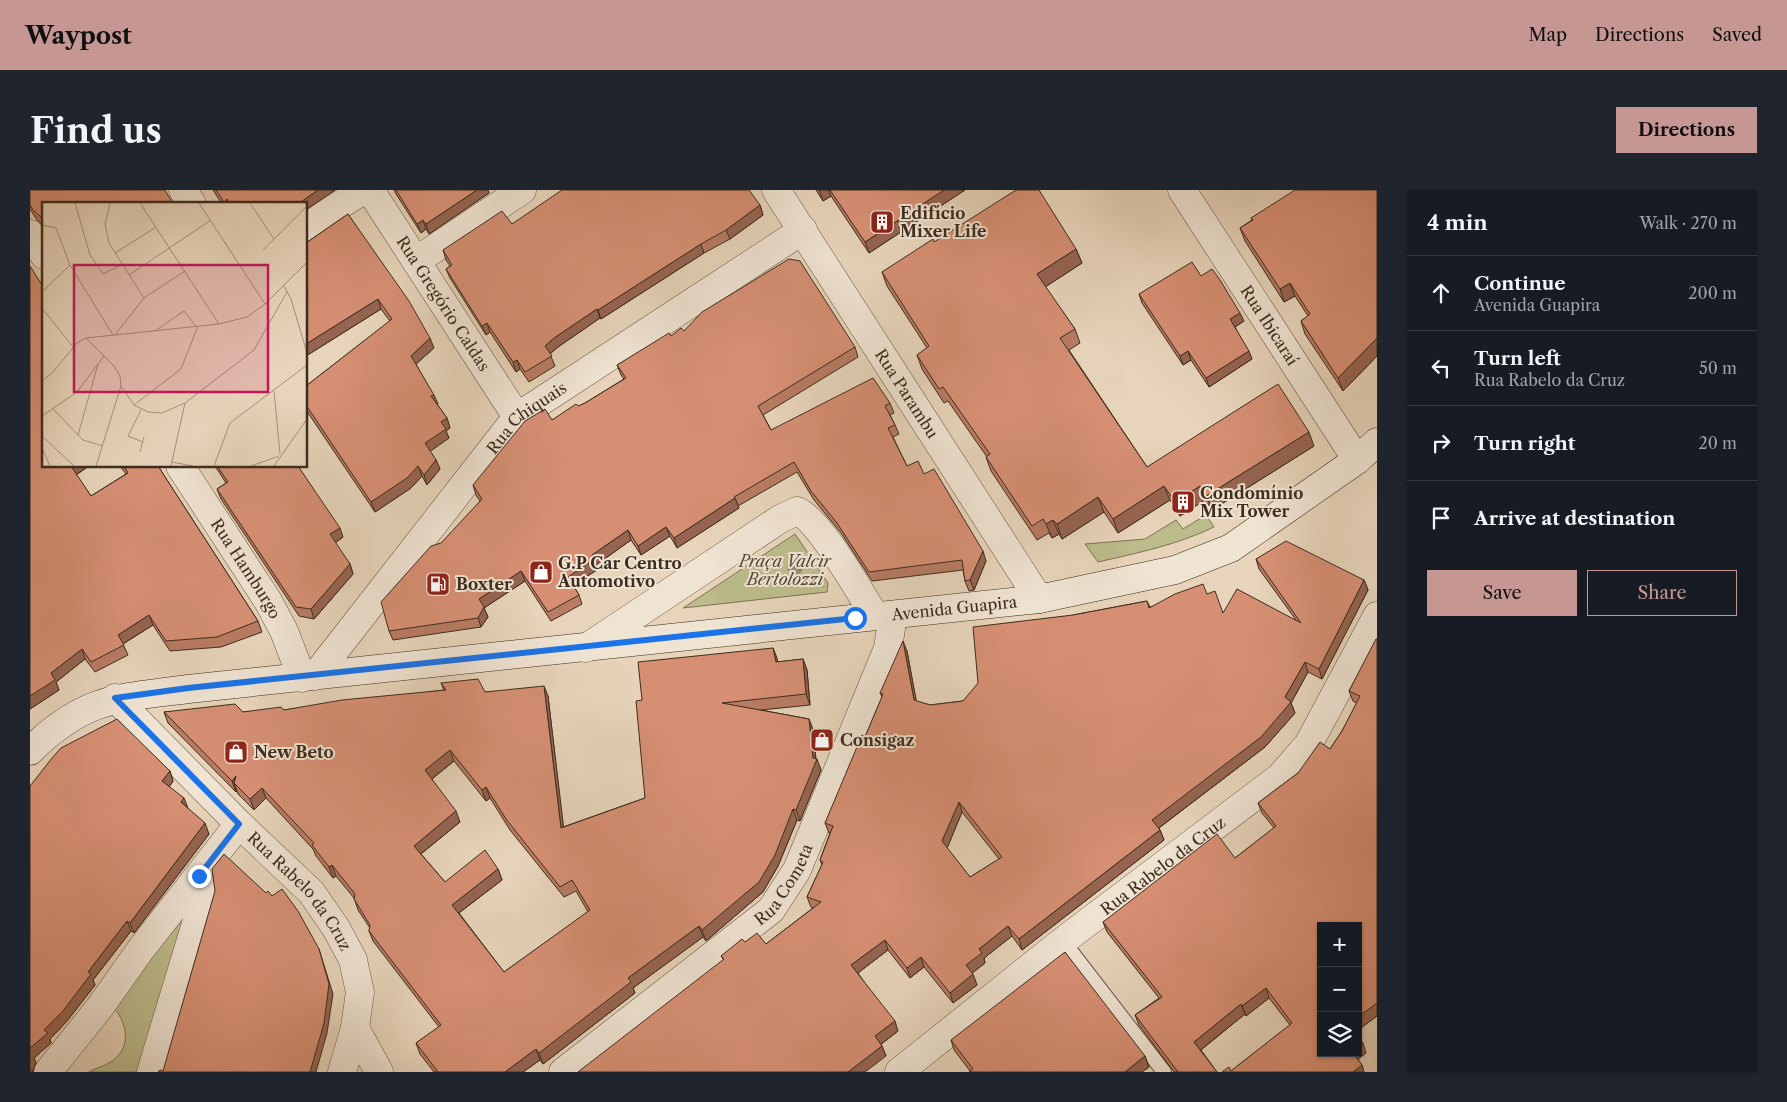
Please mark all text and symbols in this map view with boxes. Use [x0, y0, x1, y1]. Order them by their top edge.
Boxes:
text: Waypost [25, 21, 132, 50]
text: Map [1528, 24, 1567, 46]
text: Directions [1595, 24, 1684, 46]
text: Saved [1712, 24, 1762, 46]
button: Directions [1616, 107, 1757, 153]
text: Find us [30, 109, 162, 152]
inset map [42, 202, 308, 468]
place label: Edifício Mixer Life [900, 203, 987, 241]
building icon: Edifício Mixer Life [869, 209, 895, 235]
text: 4 min [1427, 210, 1488, 235]
text: Walk · 270 m [1639, 213, 1737, 233]
street label: Rua Gregório Caldas [392, 232, 494, 375]
text: Continue [1474, 272, 1566, 295]
icon: ahead [1427, 279, 1455, 307]
street label: Rua Ibicaraí [1236, 281, 1303, 369]
text: 200 m [1688, 283, 1737, 303]
text: Avenida Guapira [1474, 295, 1600, 315]
street label: Rua Parambu [871, 345, 943, 442]
text: Turn left [1474, 347, 1561, 370]
icon: left [1427, 354, 1455, 382]
text: 50 m [1699, 358, 1737, 378]
text: Rua Rabelo da Cruz [1474, 370, 1625, 390]
street label: Rua Chiquais [482, 377, 570, 458]
icon: right [1427, 429, 1455, 457]
text: Turn right [1474, 432, 1575, 455]
text: 20 m [1698, 433, 1737, 453]
place label: Condomínio Mix Tower [1200, 483, 1303, 521]
building icon: Condomínio Mix Tower [1170, 489, 1196, 515]
icon: arrive [1427, 504, 1455, 532]
text: Arrive at destination [1474, 507, 1675, 530]
street label: Rua Hamburgo [207, 514, 286, 622]
park label: Praça Valcir Bertolozzi [737, 551, 833, 589]
place label: G.P Car Centro Automotivo [557, 553, 682, 591]
shop icon: G.P Car Centro Automotivo [528, 559, 554, 585]
button: Save [1427, 570, 1577, 616]
button: Share [1587, 570, 1737, 616]
fuel station icon: Boxter [425, 571, 451, 597]
place label: Boxter [456, 574, 512, 594]
street label: Avenida Guapira [889, 591, 1019, 625]
route start [844, 607, 867, 630]
shop icon: Consigaz [809, 727, 835, 753]
place label: Consigaz [840, 730, 915, 750]
shop icon: New Beto [223, 739, 249, 765]
place label: New Beto [254, 742, 334, 762]
street label: Rua Rabelo da Cruz [1096, 812, 1229, 919]
street label: Rua Rabelo da Cruz [243, 827, 356, 954]
street label: Rua Cometa [750, 840, 817, 929]
route end [188, 865, 211, 888]
map controls [1317, 922, 1362, 1057]
button: + [1317, 922, 1362, 967]
button: − [1317, 967, 1362, 1012]
button: layers [1317, 1012, 1362, 1057]

